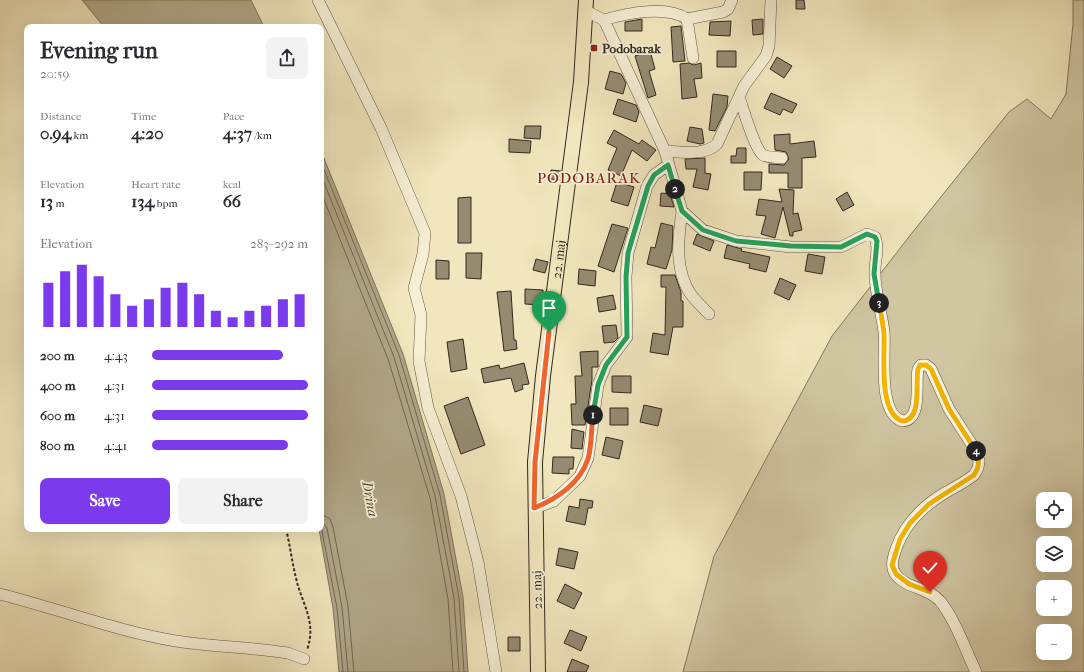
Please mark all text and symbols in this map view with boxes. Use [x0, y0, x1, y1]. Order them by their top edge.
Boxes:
button: share [266, 37, 308, 79]
text: Evening run [40, 38, 158, 64]
place label: Podobarak [602, 41, 662, 56]
marker: Podobarak [589, 43, 599, 53]
text: 20:59 [40, 66, 69, 81]
text: Distance [40, 110, 81, 123]
text: Time [131, 110, 156, 123]
text: Pace [223, 110, 245, 123]
text: 0.94 [40, 123, 71, 143]
text: 4:20 [131, 123, 164, 143]
text: 4:37 [223, 123, 252, 143]
text: km [71, 129, 88, 142]
text: /km [252, 129, 272, 142]
district label: PODOBARAK [537, 169, 641, 187]
text: Elevation [40, 178, 84, 191]
text: Heart rate [131, 178, 181, 191]
text: kcal [223, 178, 241, 191]
pin: 2 [665, 179, 685, 199]
text: 2 [672, 182, 678, 195]
text: 13 [40, 191, 53, 211]
text: 134 [131, 191, 154, 211]
text: 66 [223, 191, 241, 211]
text: m [53, 197, 65, 210]
text: bpm [154, 197, 178, 210]
text: Elevation [40, 236, 93, 251]
text: 283–292 m [250, 236, 308, 251]
street label: 22. maj [548, 239, 568, 280]
pin [532, 291, 566, 332]
pin: 3 [869, 293, 889, 313]
text: 3 [877, 296, 881, 309]
icon: arrive [538, 297, 560, 319]
text: 200 m [40, 348, 75, 363]
text: 4:43 [104, 348, 128, 363]
text: 400 m [40, 378, 76, 393]
text: 4:31 [104, 378, 125, 393]
pin: 1 [583, 405, 603, 425]
text: 600 m [40, 408, 75, 423]
text: 4:31 [104, 408, 125, 423]
text: 1 [591, 408, 595, 421]
text: 800 m [40, 438, 74, 453]
text: 4:41 [104, 438, 127, 453]
pin: 4 [966, 441, 986, 461]
text: 4 [973, 444, 979, 457]
button: Save [40, 478, 170, 524]
button: Share [178, 478, 308, 524]
water label: Drina [358, 479, 382, 518]
map controls [1036, 492, 1072, 660]
button: locate [1036, 492, 1072, 528]
button: layers [1036, 536, 1072, 572]
pin [913, 551, 947, 592]
icon: check [919, 557, 941, 579]
street label: 22. maj [529, 570, 545, 610]
button: + [1036, 580, 1072, 616]
button: − [1036, 624, 1072, 660]

